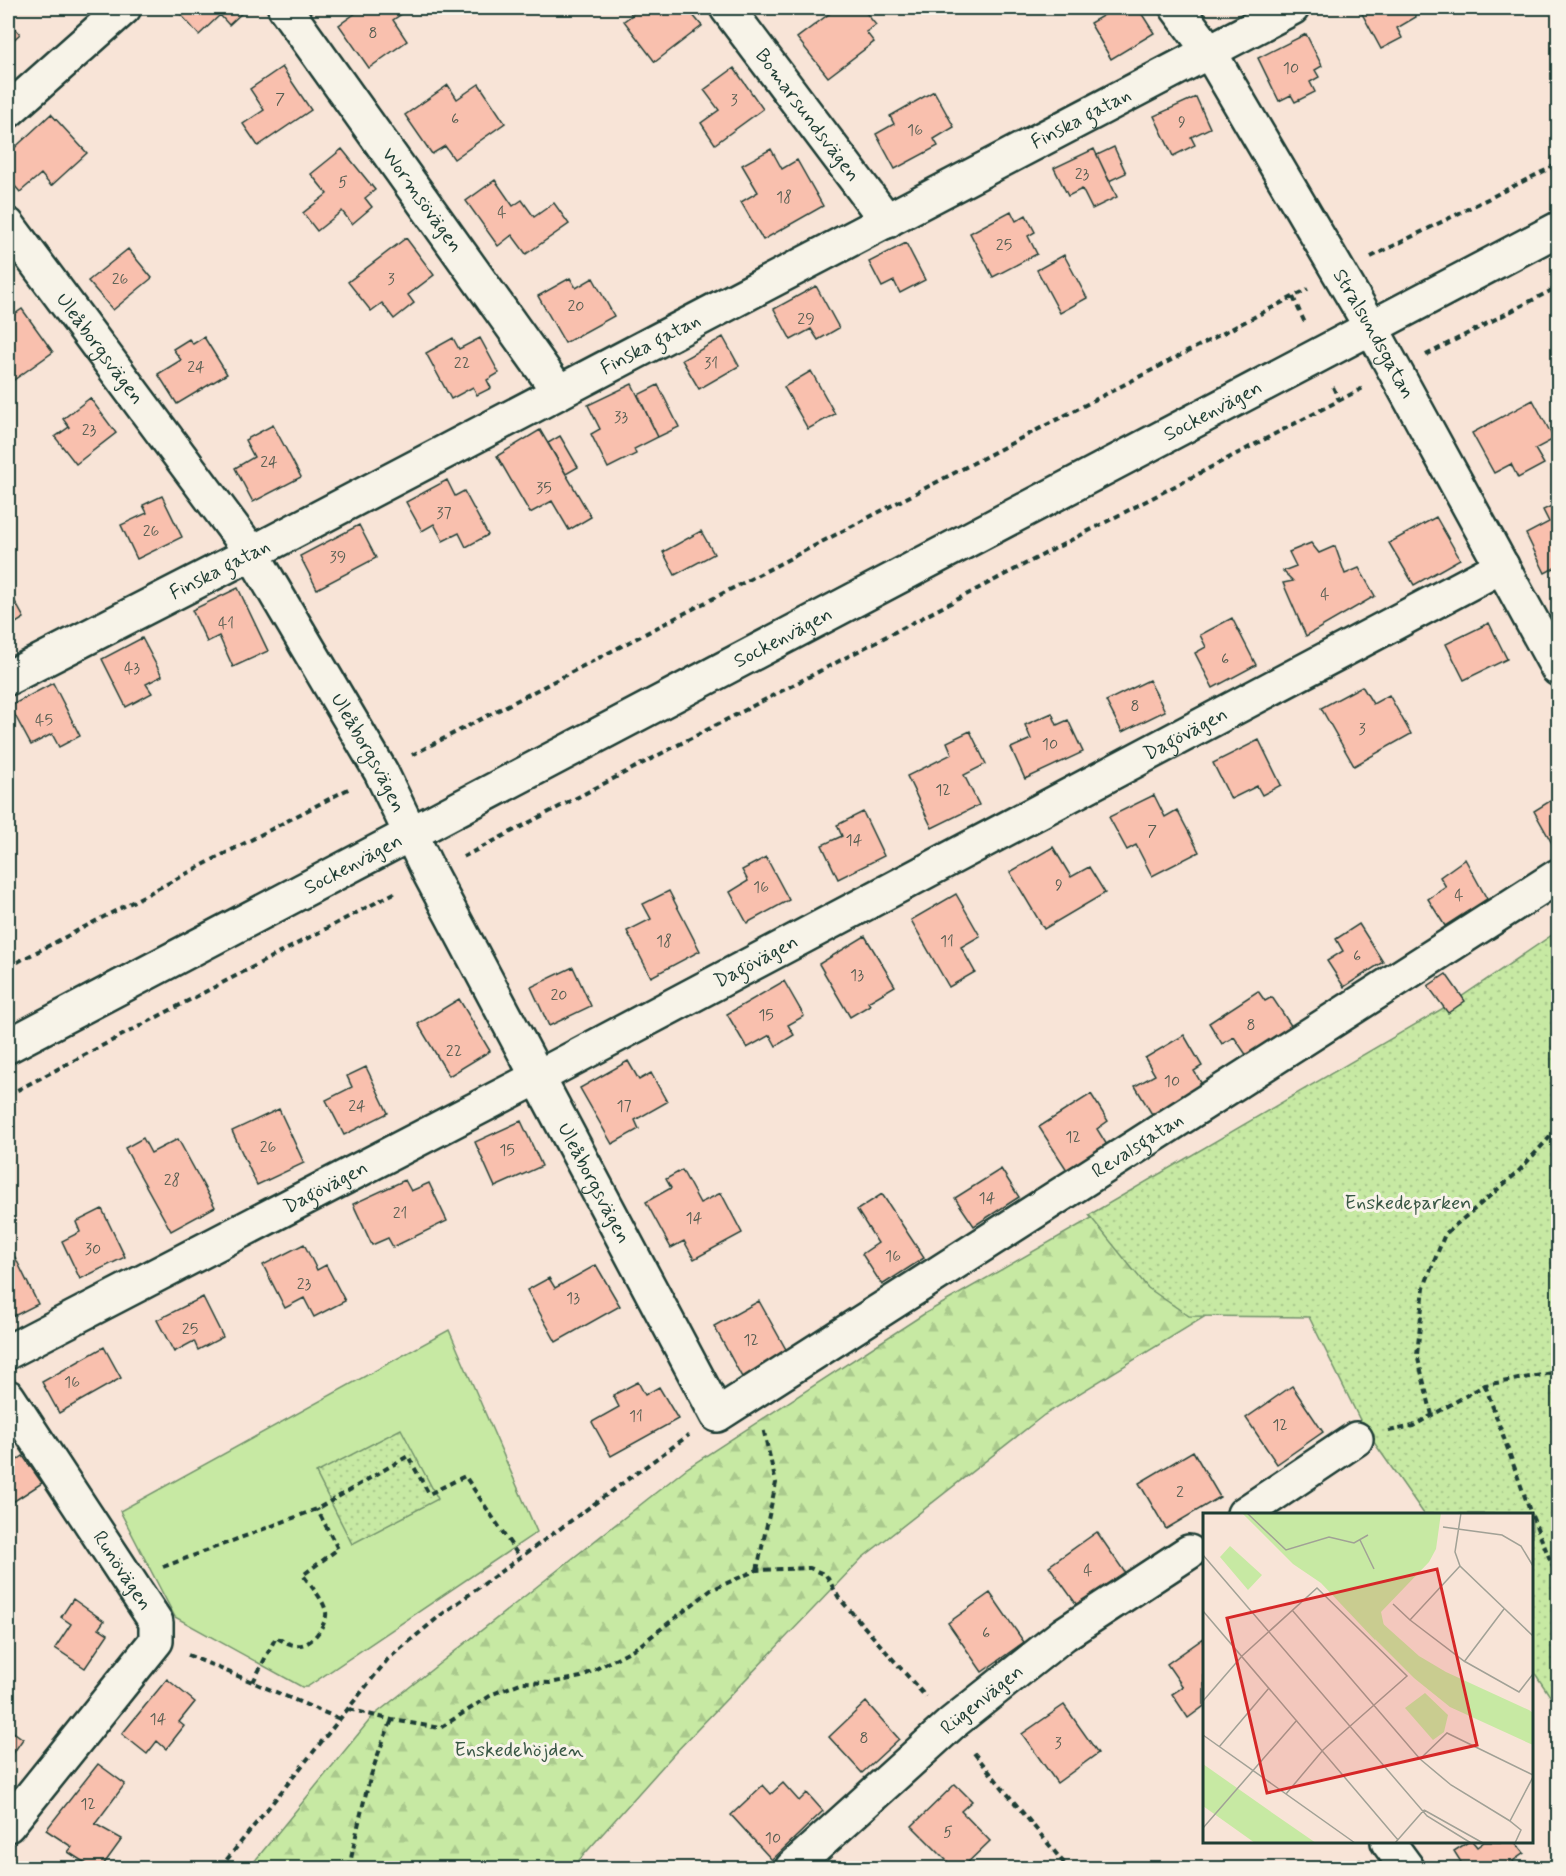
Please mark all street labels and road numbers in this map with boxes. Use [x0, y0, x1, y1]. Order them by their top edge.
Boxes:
street label: Bomarsundsvägen [749, 43, 866, 187]
street label: Finska gatan [1026, 81, 1136, 156]
street label: Wormsövägen [375, 142, 469, 258]
street label: Stralsundsgatan [1326, 264, 1421, 404]
street label: Uleåborgsvägen [49, 287, 150, 410]
street label: Finska gatan [596, 307, 705, 382]
street label: Sockenvägen [1159, 374, 1267, 448]
street label: Finska gatan [165, 532, 275, 606]
street label: Sockenvägen [729, 600, 837, 675]
street label: Uleåborgsvägen [324, 688, 412, 817]
street label: Dagövägen [1139, 700, 1232, 767]
street label: Sockenvägen [299, 827, 407, 901]
street label: Dagövägen [709, 928, 803, 995]
street label: Revalsgatan [1086, 1106, 1189, 1185]
street label: Uleåborgsvägen [551, 1118, 637, 1248]
street label: Dagövägen [279, 1154, 373, 1220]
street label: Runövägen [86, 1526, 158, 1616]
street label: Rügenvägen [935, 1658, 1029, 1741]

